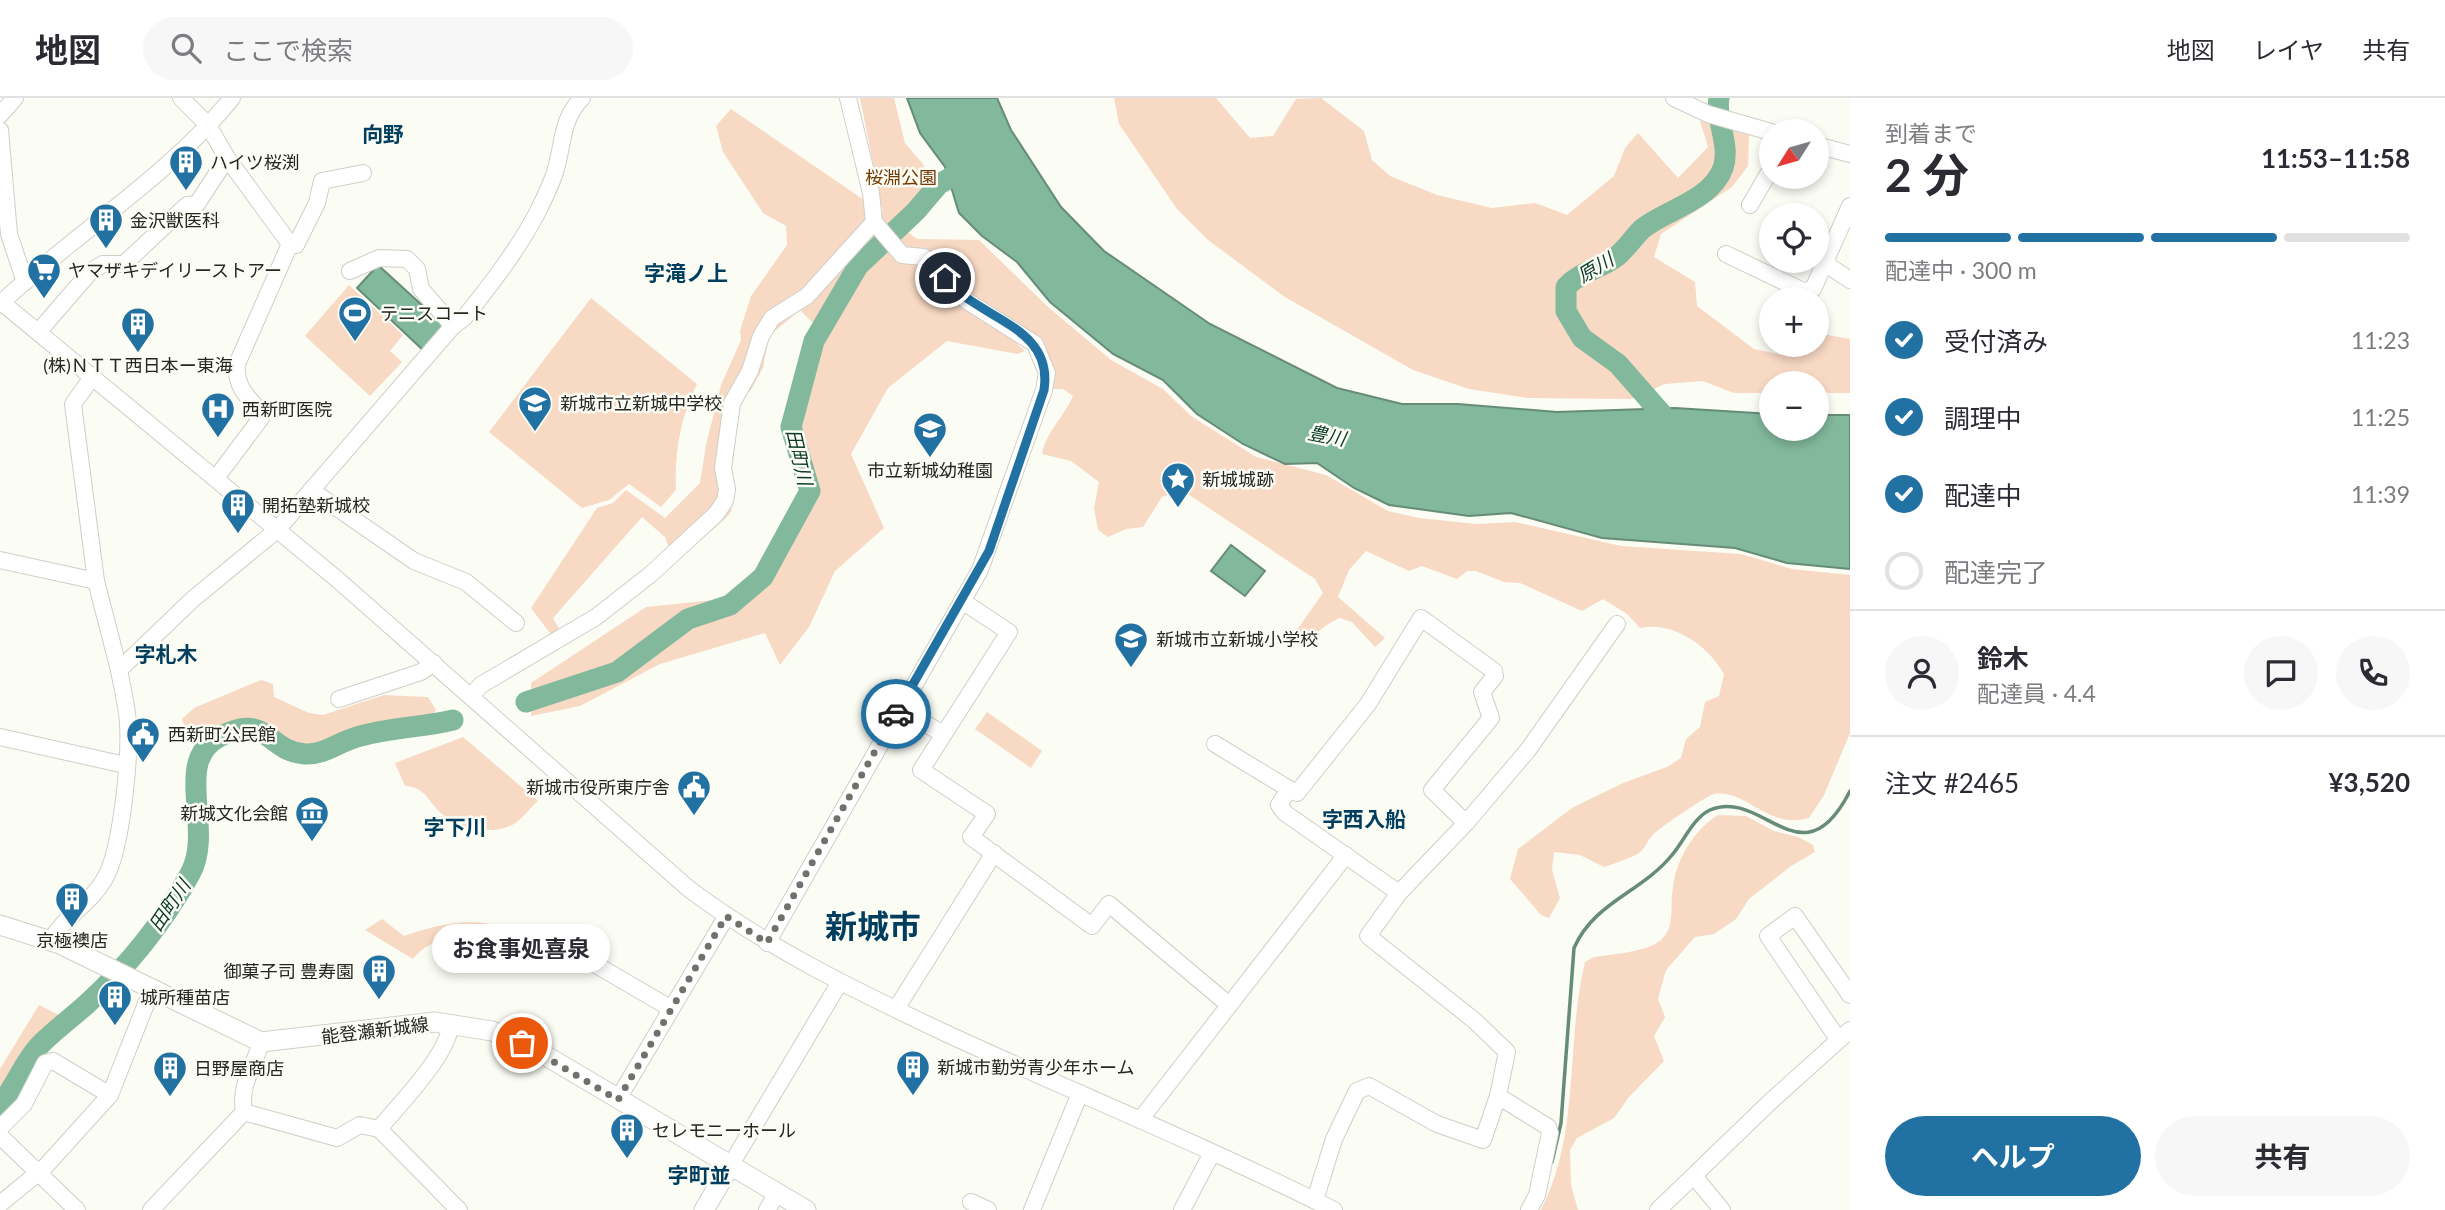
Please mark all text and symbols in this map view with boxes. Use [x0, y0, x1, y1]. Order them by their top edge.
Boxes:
search box [143, 17, 633, 80]
text: 地図 [35, 29, 101, 69]
icon: search [167, 29, 205, 67]
text: ここで検索 [223, 34, 353, 66]
text: 地図 [2167, 35, 2215, 64]
text: レイヤ [2253, 35, 2324, 64]
text: 共有 [2362, 35, 2410, 64]
north arrow [1759, 119, 1829, 189]
map controls [1759, 119, 1829, 441]
text: 到着まで [1885, 119, 1977, 147]
district label: 向野 [362, 121, 404, 146]
text: 11:53–11:58 [2261, 142, 2410, 174]
building icon: ハイツ桜渕 [167, 143, 205, 192]
text: 2 分 [1885, 147, 1969, 202]
place label: ハイツ桜渕 [210, 151, 300, 173]
park label: 桜淵公園 [865, 166, 937, 188]
building icon: 金沢獣医科 [87, 201, 125, 250]
button: locate [1759, 203, 1829, 273]
place label: 金沢獣医科 [130, 209, 220, 231]
water label: 原川 [1573, 246, 1619, 287]
pin [915, 248, 975, 308]
supermarket icon: ヤマザキデイリーストアー [25, 251, 63, 300]
text: 配達中 · 300 m [1885, 256, 2037, 284]
place label: ヤマザキデイリーストアー [68, 259, 282, 281]
icon: home [926, 259, 964, 297]
district label: 字滝ノ上 [644, 260, 728, 285]
button: + [1759, 287, 1829, 357]
sports icon: テニスコート [336, 294, 374, 343]
place label: テニスコート [380, 302, 488, 324]
building icon: (株)ＮＴＴ西日本ー東海 [119, 305, 157, 354]
icon: check [1885, 321, 1923, 359]
text: 受付済み [1944, 325, 2048, 357]
text: 11:23 [2351, 326, 2410, 354]
place label: (株)ＮＴＴ西日本ー東海 [43, 354, 233, 376]
button: − [1759, 371, 1829, 441]
school or university icon: 新城市立新城中学校 [516, 384, 554, 433]
hospital icon: 西新町医院 [199, 390, 237, 439]
place label: 新城市立新城中学校 [560, 392, 722, 414]
place label: 西新町医院 [242, 398, 332, 420]
icon: check [1885, 398, 1923, 436]
text: 調理中 [1944, 402, 2022, 434]
text: 11:25 [2351, 403, 2410, 431]
school or university icon: 市立新城幼稚園 [911, 410, 949, 459]
water label: 豊川 [1306, 420, 1350, 450]
water label: 田町川 [782, 427, 818, 489]
place label: 市立新城幼稚園 [867, 459, 993, 481]
place icon: 新城城跡 [1159, 460, 1197, 509]
place label: 新城城跡 [1202, 468, 1274, 490]
icon: check [1885, 475, 1923, 513]
text: 配達中 [1944, 479, 2022, 511]
text: 11:39 [2351, 480, 2410, 508]
building icon: 開拓塾新城校 [219, 486, 257, 535]
place label: 開拓塾新城校 [262, 494, 370, 516]
text: 配達完了 [1944, 556, 2048, 588]
school or university icon: 新城市立新城小学校 [1112, 620, 1150, 669]
place label: 新城市立新城小学校 [1156, 628, 1318, 650]
button: person [1885, 636, 1959, 710]
button: chat [2244, 636, 2318, 710]
button: phone [2336, 636, 2410, 710]
district label: 字札木 [135, 641, 198, 666]
text: 鈴木 [1977, 642, 2029, 674]
courier [861, 679, 931, 749]
text: 配達員 · 4.4 [1977, 679, 2096, 707]
icon: car [877, 695, 915, 733]
public building icon: 西新町公民館 [124, 715, 162, 764]
place label: 西新町公民館 [168, 723, 276, 745]
text: ¥3,520 [2329, 766, 2410, 798]
text: 注文 #2465 [1885, 767, 2019, 799]
public building icon: 新城市役所東庁舎 [675, 768, 713, 817]
place label: 新城市役所東庁舎 [526, 776, 670, 798]
museum icon: 新城文化会館 [293, 794, 331, 843]
place label: 新城文化会館 [180, 802, 288, 824]
district label: 字西入船 [1322, 806, 1406, 831]
district label: 字下川 [424, 814, 487, 839]
water label: 田町川 [144, 873, 196, 935]
building icon: 京極襖店 [53, 880, 91, 929]
district label: 新城市 [825, 906, 921, 945]
callout: お食事処喜泉 [433, 924, 611, 973]
place label: 京極襖店 [36, 929, 108, 951]
text: お食事処喜泉 [452, 934, 590, 962]
building icon: 御菓子司 豊寿園 [360, 952, 398, 1001]
place label: 御菓子司 豊寿園 [223, 960, 354, 982]
building icon: 城所種苗店 [96, 978, 134, 1027]
place label: 城所種苗店 [140, 986, 230, 1008]
street label: 能登瀬新城線 [320, 1013, 430, 1047]
pin [492, 1013, 552, 1073]
icon: bag [503, 1024, 541, 1062]
building icon: 新城市勤労青少年ホーム [894, 1048, 932, 1097]
building icon: 日野屋商店 [151, 1049, 189, 1098]
place label: 新城市勤労青少年ホーム [937, 1056, 1134, 1078]
place label: 日野屋商店 [194, 1057, 284, 1079]
building icon: セレモニーホール [608, 1111, 646, 1160]
button: ヘルプ [1885, 1116, 2141, 1196]
button: 共有 [2155, 1116, 2410, 1196]
place label: セレモニーホール [652, 1119, 796, 1141]
district label: 字町並 [668, 1162, 731, 1187]

